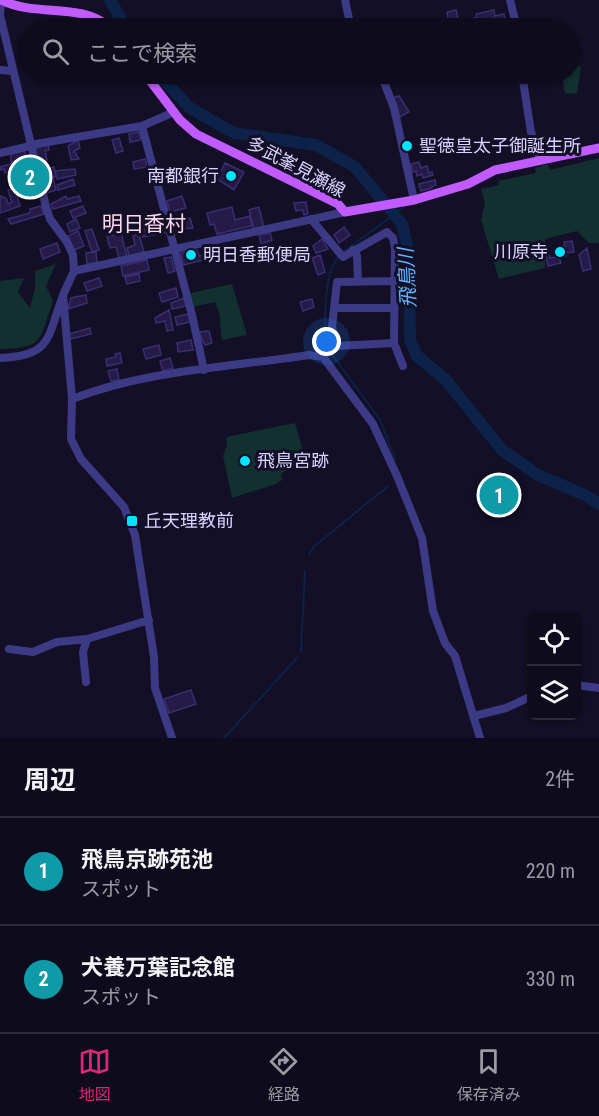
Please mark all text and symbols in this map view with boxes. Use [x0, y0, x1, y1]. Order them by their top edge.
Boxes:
search box [18, 18, 581, 84]
icon: search [39, 35, 72, 68]
text: ここで検索 [87, 41, 197, 66]
street label: 多武峯見瀬線 [244, 132, 349, 201]
place label: 聖徳皇太子御誕生所 [419, 135, 581, 156]
marker: 聖徳皇太子御誕生所 [400, 139, 414, 153]
pin: 2 [10, 154, 50, 200]
place label: 南都銀行 [147, 165, 219, 186]
marker: 南都銀行 [224, 169, 238, 183]
district label: 明日香村 [102, 212, 186, 236]
place label: 川原寺 [494, 241, 548, 262]
place label: 明日香郵便局 [203, 244, 311, 265]
water label: 飛鳥川 [393, 245, 421, 309]
marker: 川原寺 [553, 245, 567, 259]
marker: 明日香郵便局 [184, 248, 198, 262]
your location [312, 327, 341, 356]
place label: 飛鳥宮跡 [257, 450, 329, 471]
marker: 飛鳥宮跡 [238, 454, 252, 468]
pin: 1 [480, 472, 518, 518]
place label: 丘天理教前 [144, 510, 234, 531]
marker: 丘天理教前 [125, 514, 139, 528]
map controls [527, 612, 581, 720]
button: locate [527, 612, 581, 666]
button: layers [527, 666, 581, 720]
text: 周辺 [24, 765, 76, 795]
text: 2件 [545, 767, 575, 791]
text: 飛鳥京跡苑池 [81, 847, 213, 872]
text: 1 [38, 859, 49, 883]
text: 220 m [526, 859, 575, 883]
text: スポット [81, 877, 161, 901]
text: 犬養万葉記念館 [81, 955, 235, 980]
text: 2 [38, 967, 49, 991]
text: 330 m [526, 967, 575, 991]
text: スポット [81, 985, 161, 1009]
tab: 地図 [78, 1045, 111, 1105]
tab: 経路 [267, 1045, 300, 1105]
tab: 保存済み [457, 1045, 521, 1105]

